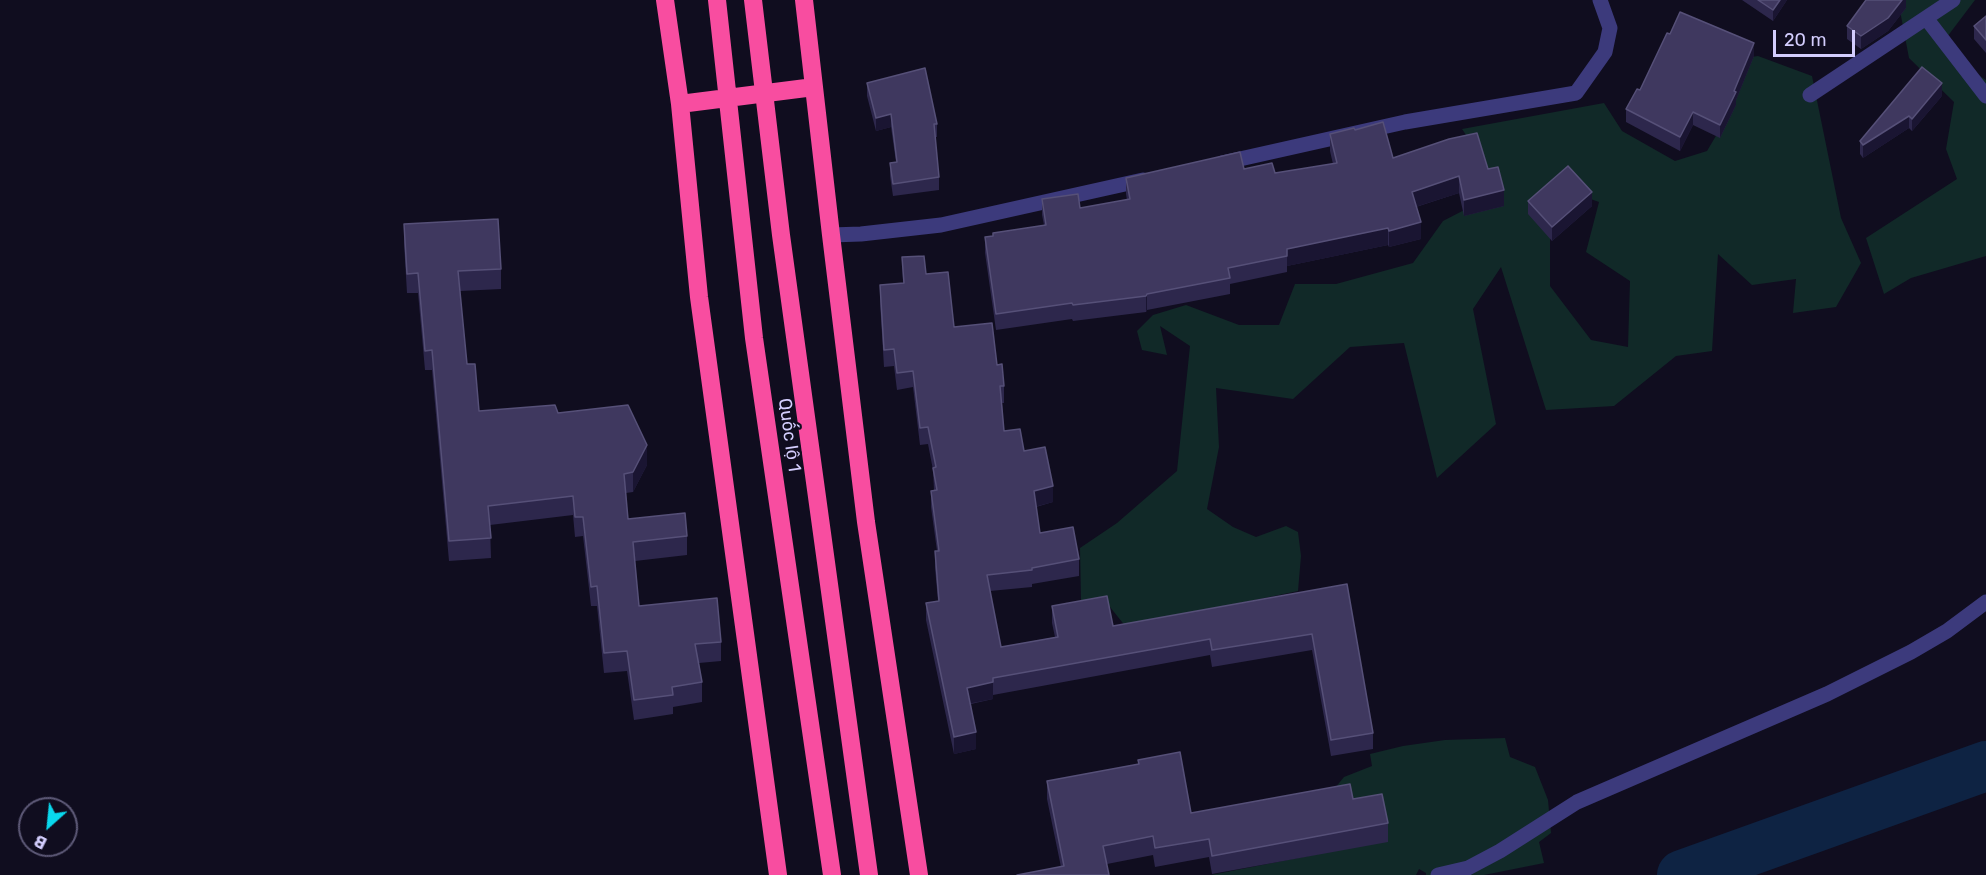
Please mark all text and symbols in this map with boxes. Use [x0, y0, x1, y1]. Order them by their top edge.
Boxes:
scale bar [1776, 18, 1858, 56]
text: 20 m [1784, 29, 1826, 51]
street label: Quốc lộ 1 [773, 397, 805, 473]
north arrow [18, 797, 78, 857]
text: B [31, 831, 50, 853]

